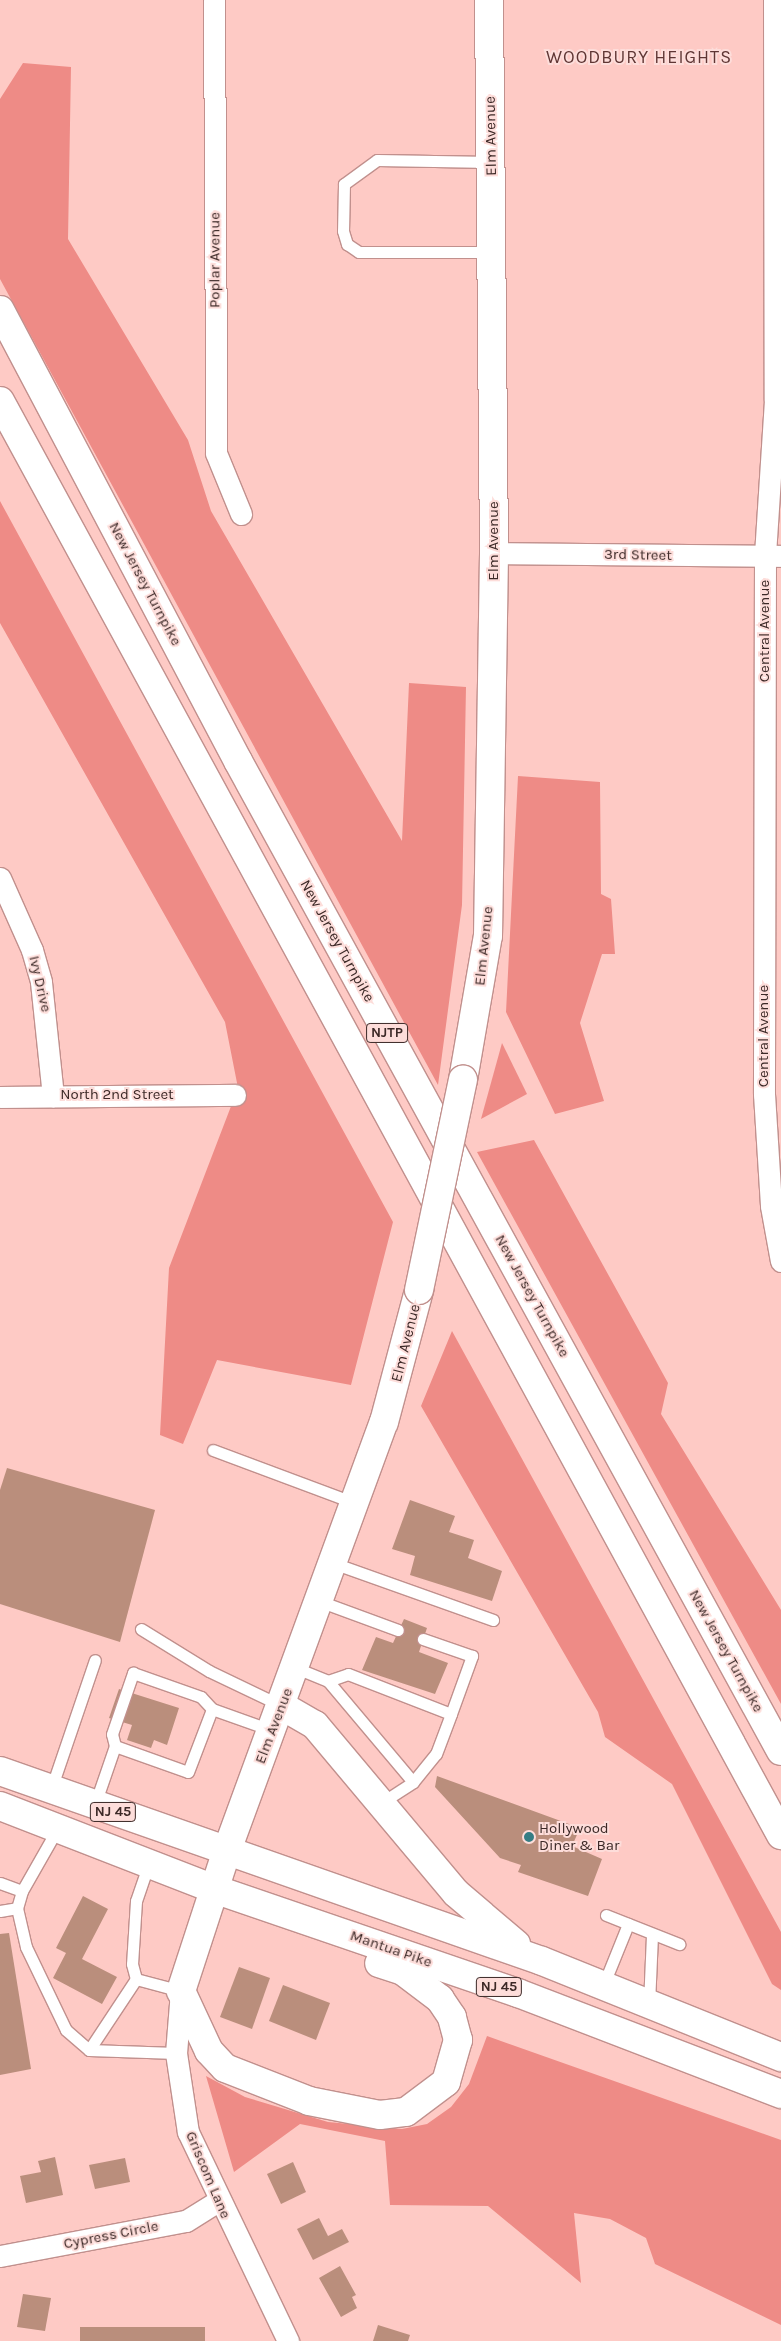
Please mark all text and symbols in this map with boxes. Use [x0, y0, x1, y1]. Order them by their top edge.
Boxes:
district label: WOODBURY HEIGHTS [544, 46, 734, 68]
street label: Elm Avenue [481, 96, 501, 176]
street label: Poplar Avenue [206, 212, 224, 308]
street label: Elm Avenue [485, 501, 503, 581]
street label: New Jersey Turnpike [105, 519, 185, 649]
street label: 3rd Street [604, 545, 672, 565]
street label: Central Avenue [756, 580, 774, 682]
street label: New Jersey Turnpike [296, 877, 378, 1005]
street label: Elm Avenue [471, 905, 497, 987]
street label: Ivy Drive [25, 954, 55, 1014]
street label: Central Avenue [755, 985, 773, 1087]
road number: NJTP [366, 1021, 408, 1044]
street label: North 2nd Street [60, 1086, 174, 1104]
street label: New Jersey Turnpike [491, 1232, 573, 1360]
street label: Elm Avenue [388, 1302, 424, 1384]
street label: New Jersey Turnpike [685, 1587, 767, 1715]
street label: Elm Avenue [251, 1686, 297, 1766]
road number: NJ 45 [89, 1800, 137, 1824]
place label: Hollywood Diner & Bar [539, 1819, 619, 1854]
marker: Hollywood Diner & Bar [523, 1831, 535, 1843]
street label: Mantua Pike [348, 1927, 434, 1971]
road number: NJ 45 [475, 1975, 523, 1998]
street label: Griscom Lane [182, 2129, 234, 2221]
street label: Cypress Circle [62, 2217, 160, 2253]

